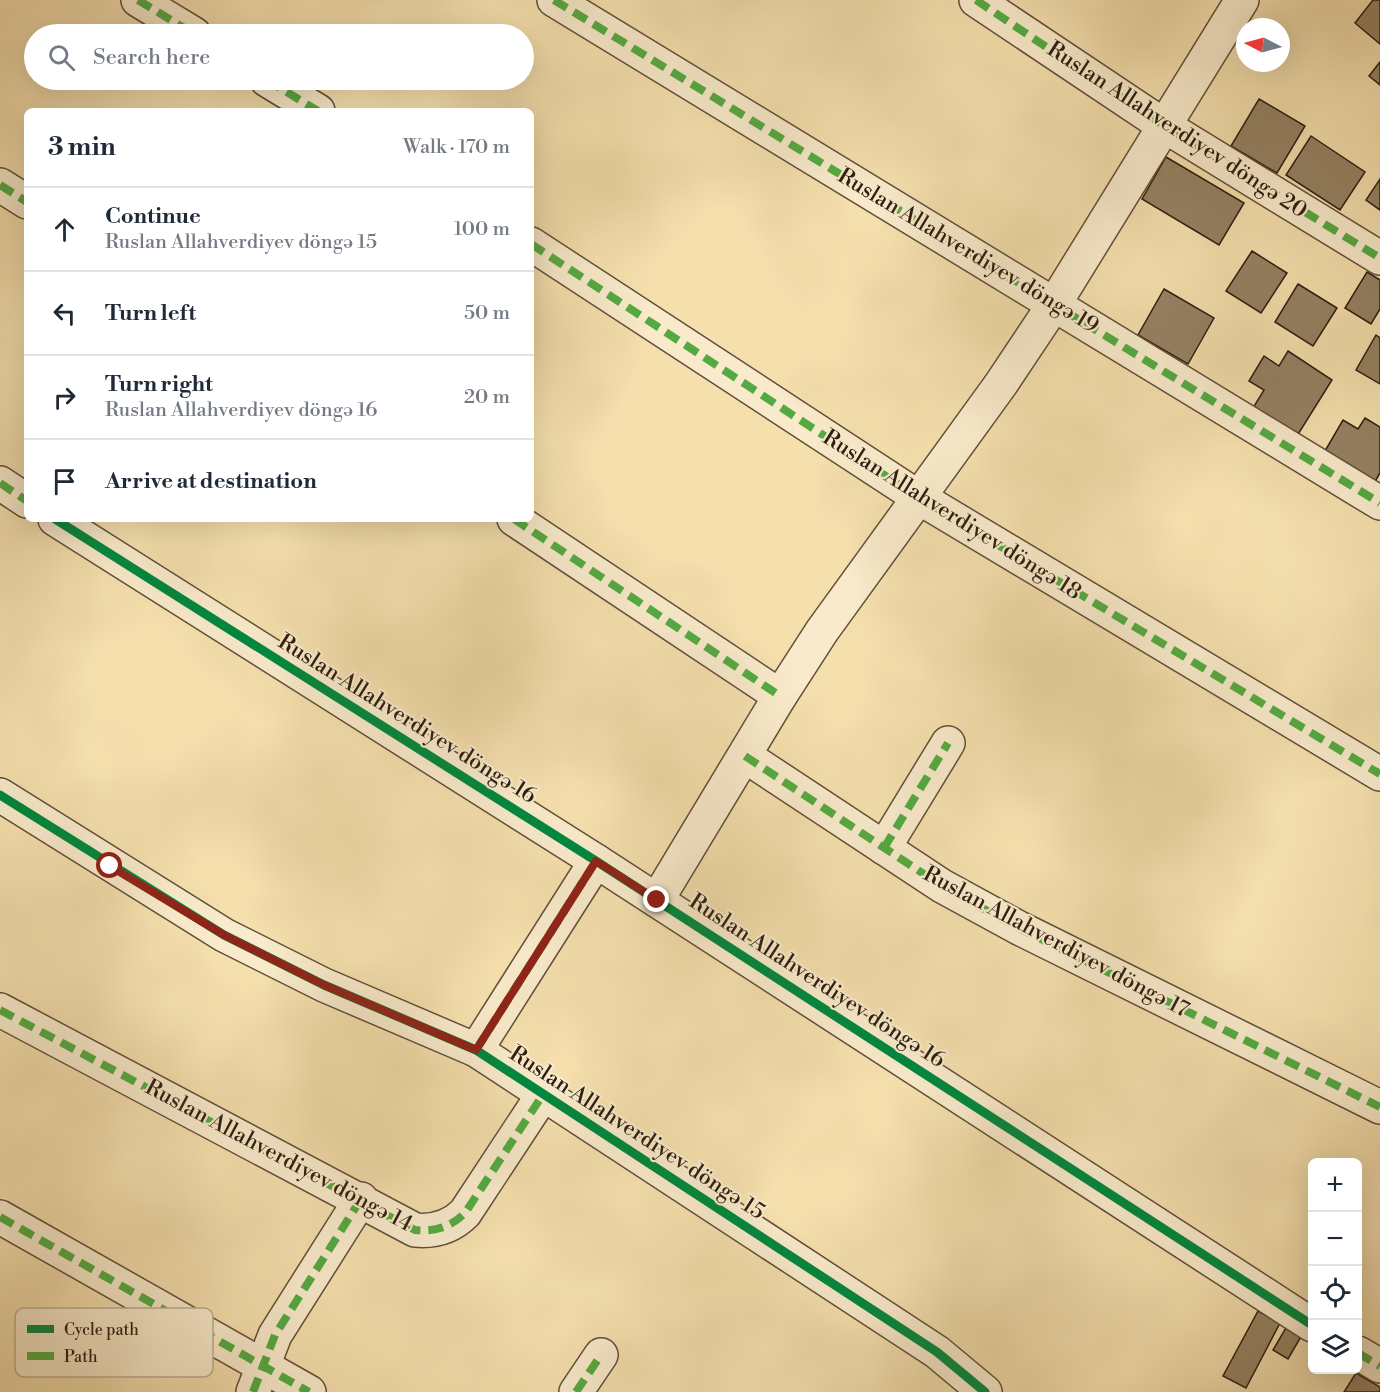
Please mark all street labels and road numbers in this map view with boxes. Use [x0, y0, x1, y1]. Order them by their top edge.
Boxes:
street label: Ruslan Allahverdiyev döngə 20 [1042, 36, 1312, 224]
street label: Ruslan Allahverdiyev döngə 19 [833, 162, 1103, 340]
street label: Ruslan Allahverdiyev döngə 18 [818, 424, 1086, 606]
street label: Ruslan Allahverdiyev döngə 16 [273, 628, 541, 810]
street label: Ruslan Allahverdiyev döngə 17 [919, 860, 1193, 1024]
street label: Ruslan Allahverdiyev döngə 16 [684, 888, 950, 1074]
street label: Ruslan Allahverdiyev döngə 15 [504, 1040, 770, 1226]
street label: Ruslan Allahverdiyev döngə 14 [141, 1074, 417, 1238]

